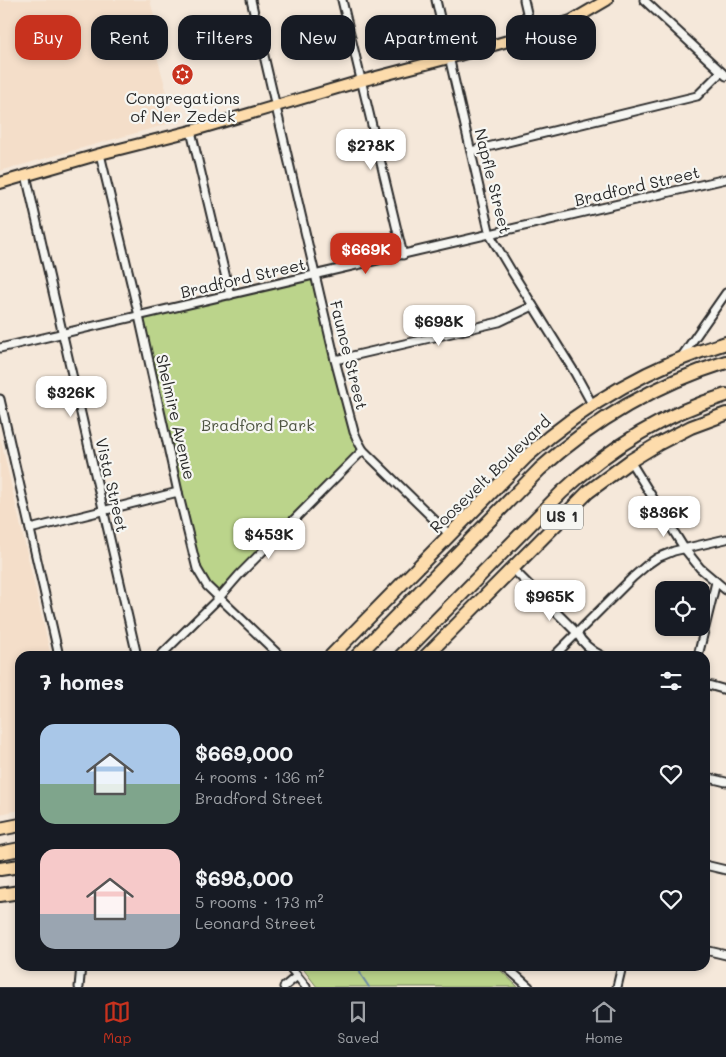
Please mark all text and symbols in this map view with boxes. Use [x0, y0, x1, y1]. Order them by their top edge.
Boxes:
chip: Buy [15, 15, 81, 60]
chip: Rent [91, 15, 168, 60]
chip: Filters [178, 15, 271, 60]
chip: New [281, 15, 355, 60]
chip: Apartment [365, 15, 496, 60]
chip: House [506, 15, 596, 60]
synagogue icon: Congregations of Ner Zedek [171, 62, 195, 86]
place label: Congregations of Ner Zedek [126, 87, 240, 126]
street label: Napfle Street [470, 126, 517, 236]
pin: $278K [336, 128, 406, 171]
text: $278K [347, 134, 395, 155]
street label: Bradford Street [572, 161, 702, 210]
pin: $669K [331, 232, 401, 275]
text: $669K [341, 238, 391, 259]
street label: Bradford Street [178, 253, 308, 302]
street label: Faunce Street [326, 298, 373, 412]
pin: $698K [404, 304, 474, 347]
text: $698K [414, 310, 464, 331]
street label: Shelmire Avenue [152, 352, 201, 482]
pin: $326K [36, 376, 106, 418]
text: $326K [47, 381, 95, 402]
street label: Roosevelt Boulevard [425, 410, 555, 537]
park label: Bradford Park [201, 414, 315, 435]
street label: Vista Street [91, 436, 134, 534]
pin: $836K [629, 496, 699, 538]
text: $836K [639, 501, 689, 522]
road number: US 1 [541, 504, 583, 530]
pin: $453K [234, 518, 304, 560]
text: $453K [244, 523, 294, 544]
pin: $965K [515, 580, 585, 622]
map controls [655, 581, 710, 636]
button: locate [655, 581, 710, 636]
text: $965K [525, 585, 575, 606]
icon: filters [657, 667, 685, 695]
text: 7 homes [40, 668, 124, 695]
text: $669,000 [195, 739, 293, 766]
icon: home [80, 744, 140, 804]
icon: heart [657, 760, 685, 788]
text: 4 rooms · 136 m² [195, 766, 324, 787]
text: Bradford Street [195, 787, 323, 808]
text: $698,000 [195, 864, 293, 891]
icon: home [80, 869, 140, 929]
icon: heart [657, 885, 685, 913]
text: 5 rooms · 173 m² [195, 891, 324, 912]
text: Leonard Street [195, 912, 316, 933]
tab: Map [103, 998, 131, 1047]
tab: Saved [337, 998, 379, 1047]
tab: Home [585, 998, 623, 1047]

